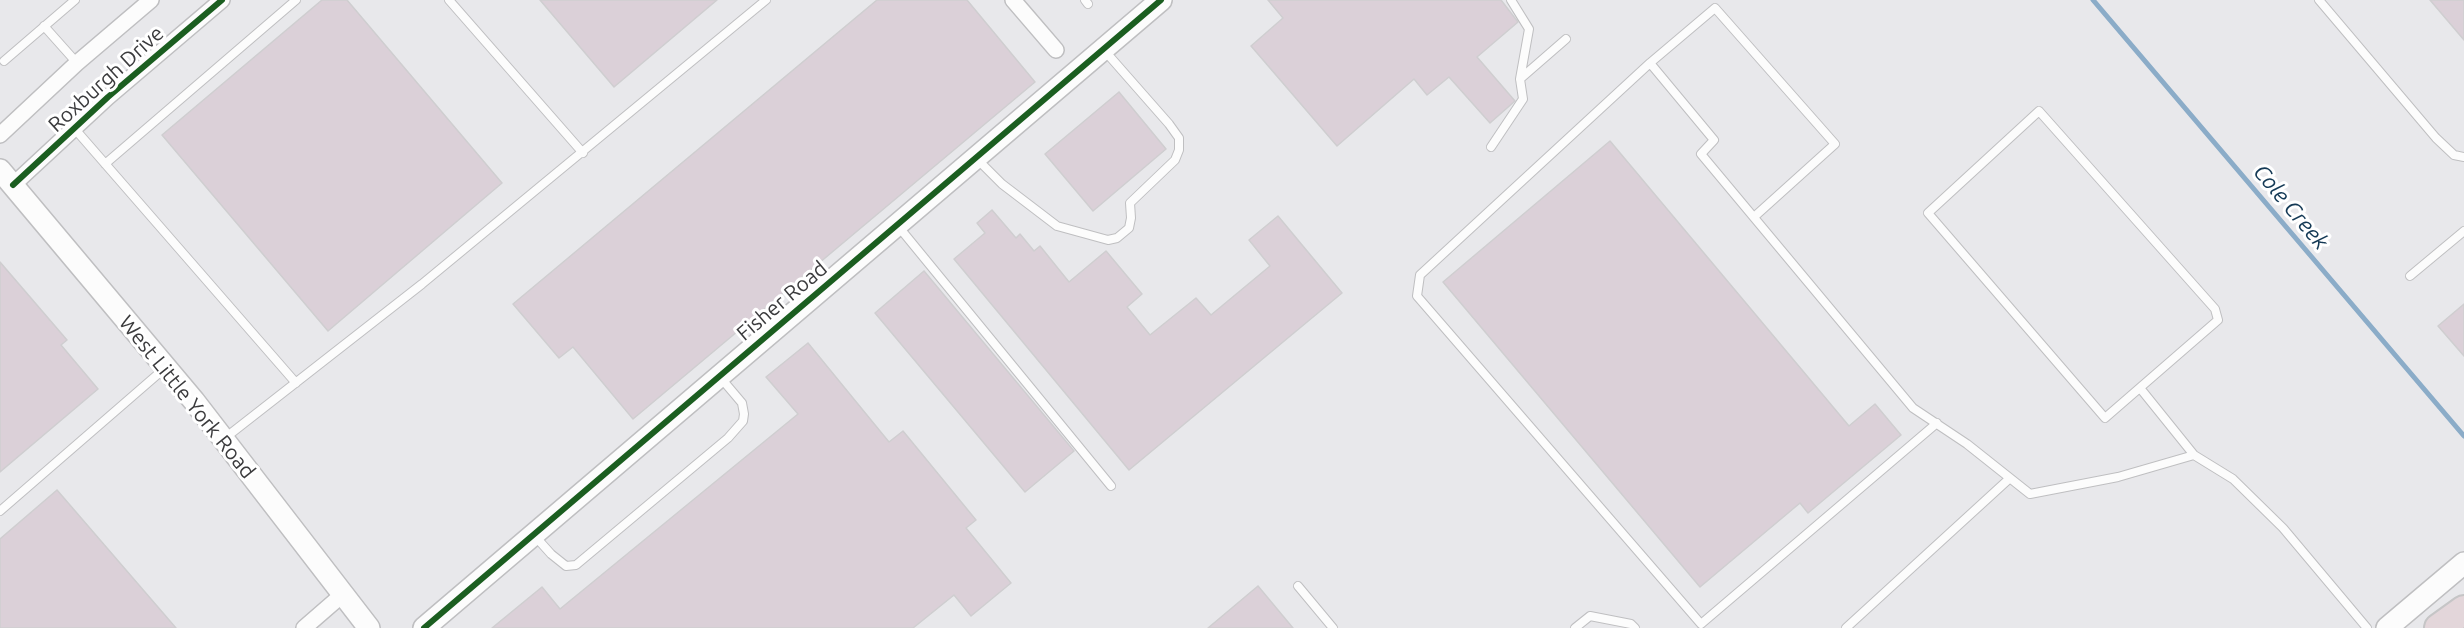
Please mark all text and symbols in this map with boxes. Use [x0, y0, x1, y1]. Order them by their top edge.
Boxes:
street label: Roxburgh Drive [43, 21, 169, 137]
water label: Cole Creek [2248, 159, 2334, 255]
street label: Fisher Road [732, 256, 832, 346]
street label: West Little York Road [114, 310, 260, 484]

